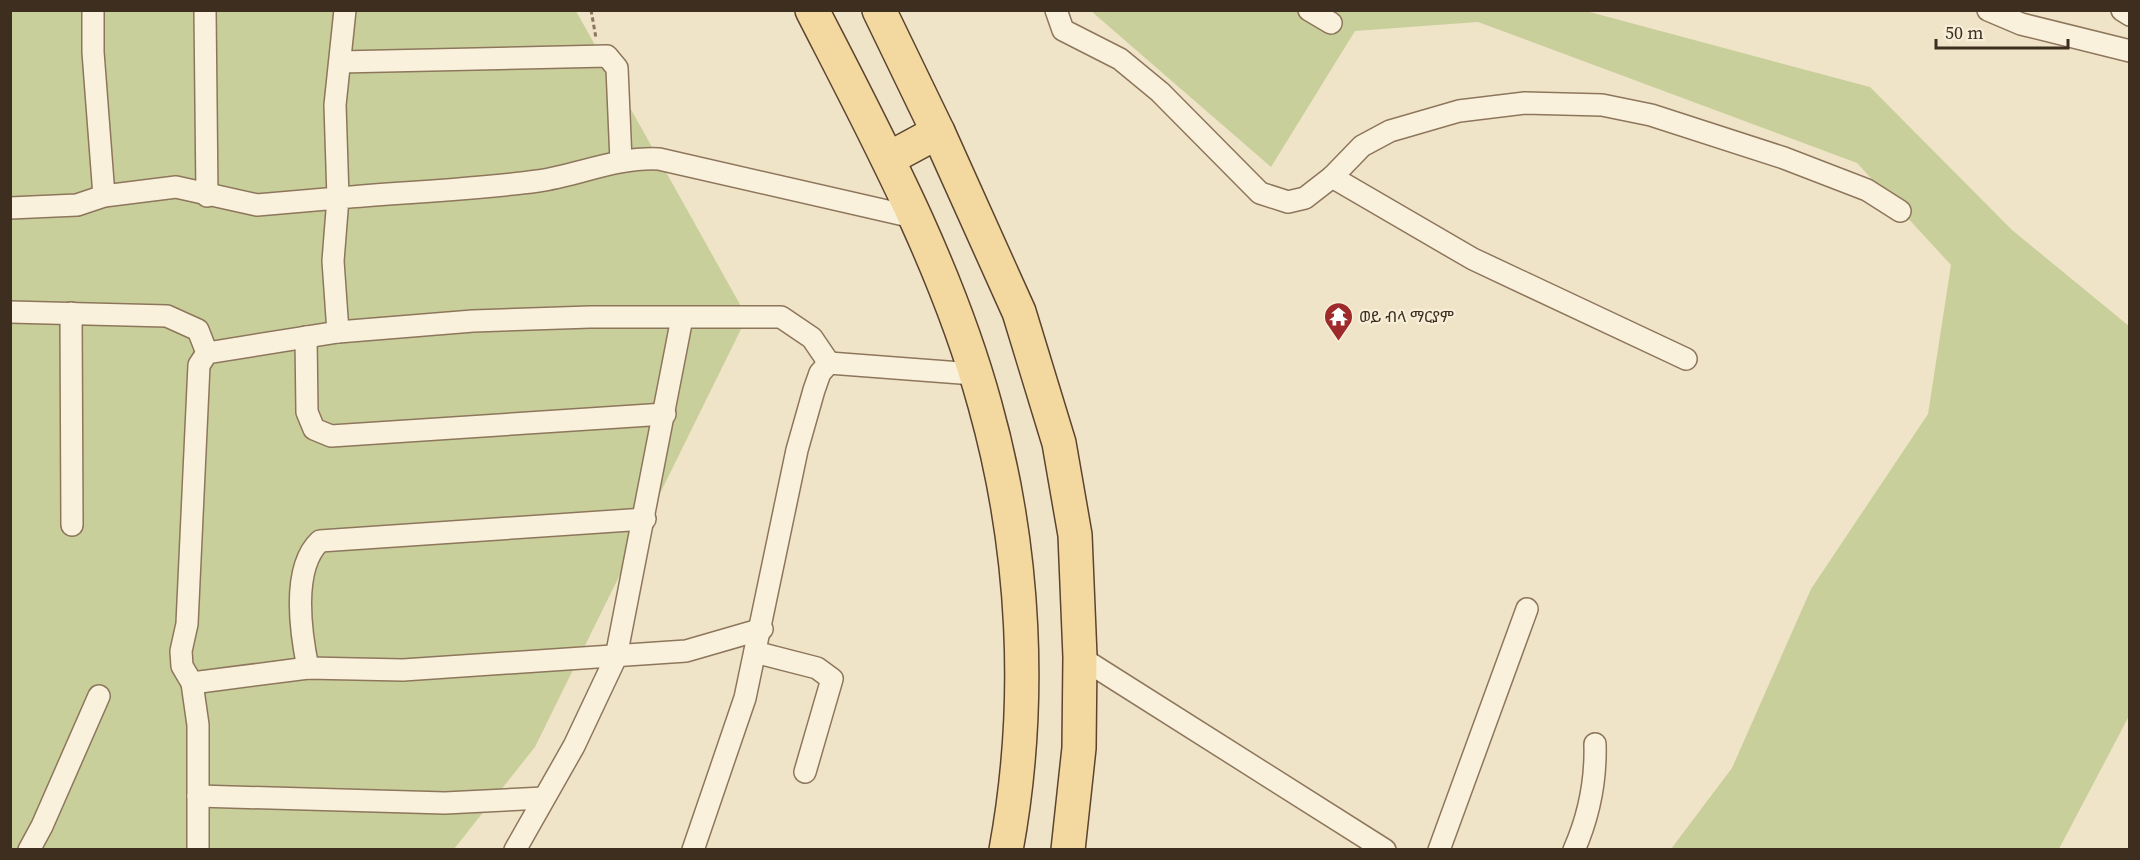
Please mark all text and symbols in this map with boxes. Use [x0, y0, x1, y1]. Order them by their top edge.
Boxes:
scale bar [1936, 12, 2068, 50]
text: 50 m [1945, 20, 1983, 45]
temple icon: ወይ ብላ ማርያም [1322, 300, 1354, 342]
place label: ወይ ብላ ማርያም [1359, 305, 1454, 327]

